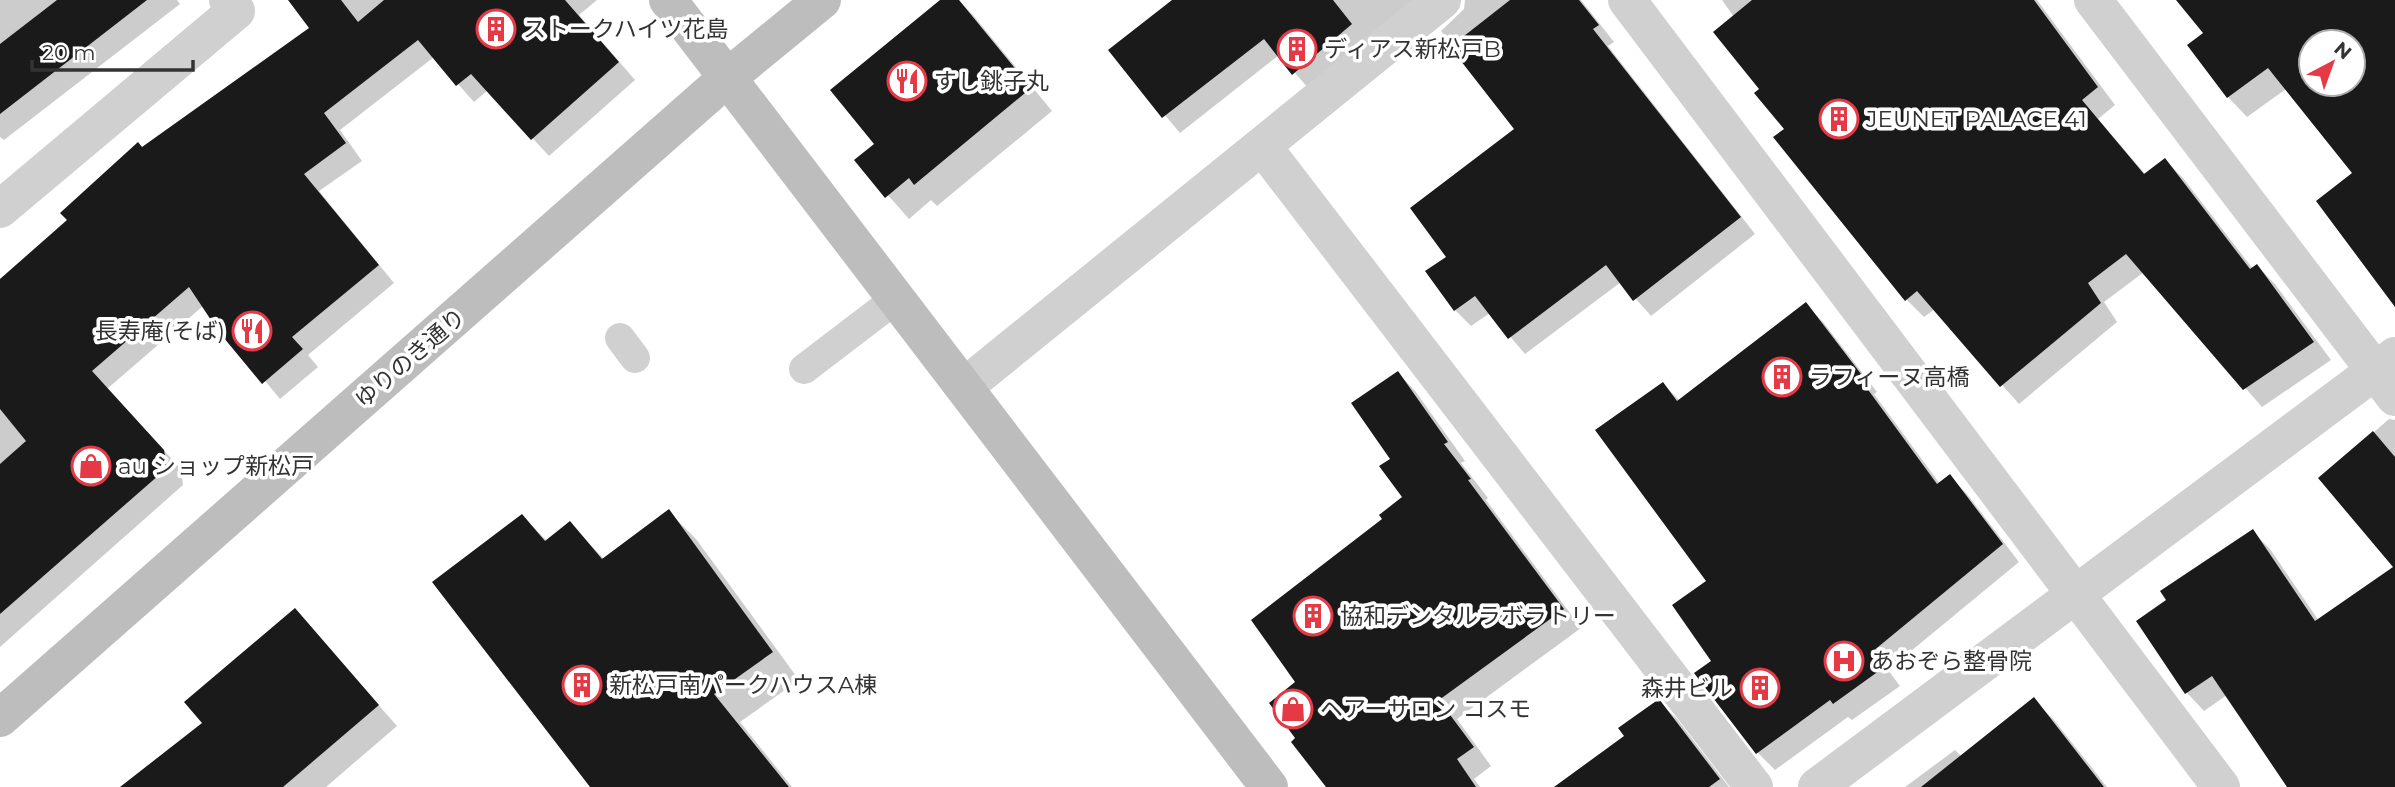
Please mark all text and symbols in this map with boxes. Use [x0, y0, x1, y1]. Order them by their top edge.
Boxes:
building icon: ストークハイツ花島 [475, 8, 517, 50]
place label: ストークハイツ花島 [523, 15, 728, 43]
scale bar [32, 28, 192, 72]
building icon: ディアス新松戸B [1276, 28, 1318, 70]
north arrow [2297, 28, 2367, 98]
place label: ディアス新松戸B [1324, 35, 1501, 63]
text: N [2329, 37, 2356, 64]
text: 20 m [42, 40, 96, 65]
restaurant icon: すし銚子丸 [886, 60, 928, 102]
place label: すし銚子丸 [934, 67, 1049, 95]
building icon: JEUNET PALACE 41 [1818, 98, 1860, 140]
place label: JEUNET PALACE 41 [1865, 105, 2087, 133]
street label: ゆりのき通り [349, 302, 471, 414]
restaurant icon: 長寿庵(そば) [231, 310, 273, 352]
place label: 長寿庵(そば) [95, 317, 225, 345]
building icon: ラフィーヌ高橋 [1761, 356, 1803, 398]
place label: ラフィーヌ高橋 [1809, 363, 1970, 391]
shop icon: au ショップ新松戸 [70, 445, 112, 487]
place label: au ショップ新松戸 [118, 452, 314, 480]
building icon: 協和デンタルラボラトリー [1292, 595, 1334, 637]
place label: 協和デンタルラボラトリー [1340, 602, 1616, 630]
hospital icon: あおぞら整骨院 [1823, 640, 1865, 682]
place label: あおぞら整骨院 [1871, 647, 2032, 675]
building icon: 新松戸南パークハウスA棟 [561, 664, 603, 706]
building icon: 森井ビル [1739, 667, 1781, 709]
place label: 新松戸南パークハウスA棟 [609, 671, 877, 699]
place label: 森井ビル [1641, 674, 1733, 702]
shop icon: ヘアーサロン コスモ [1272, 688, 1314, 730]
place label: ヘアーサロン コスモ [1320, 695, 1531, 723]

